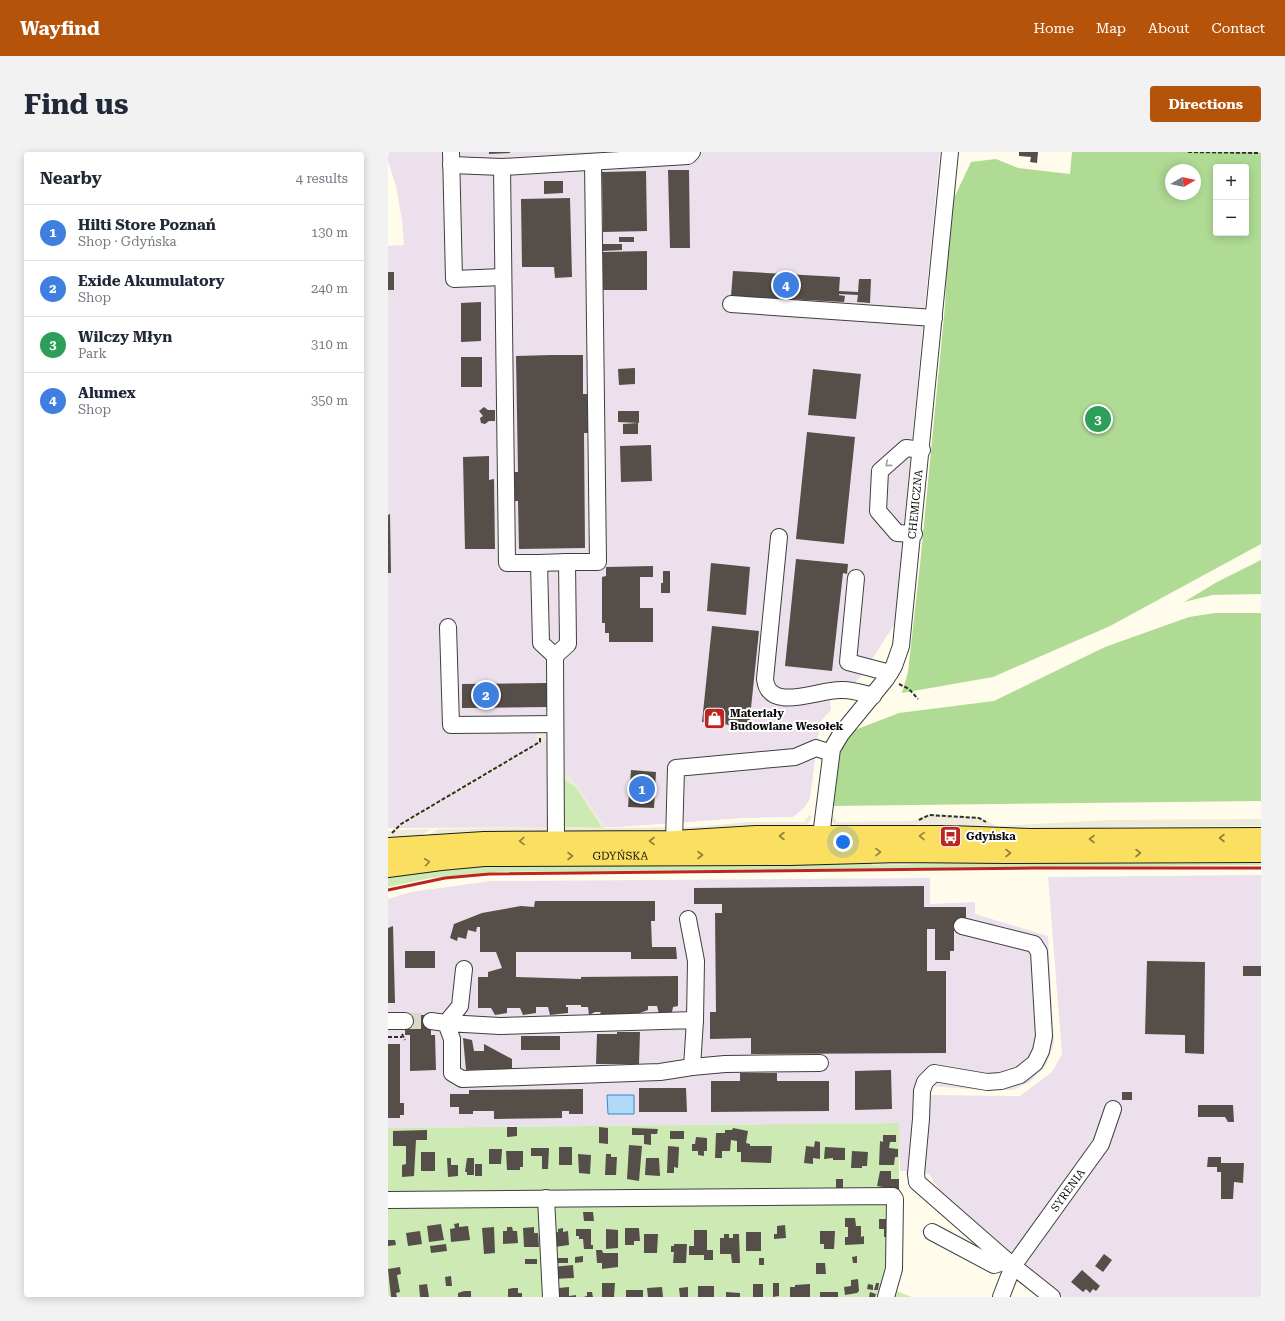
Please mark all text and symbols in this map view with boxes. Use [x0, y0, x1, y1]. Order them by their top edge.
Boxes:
text: Wayfind [20, 17, 100, 40]
text: Home [1033, 20, 1074, 36]
text: Map [1096, 20, 1126, 36]
text: About [1148, 20, 1190, 36]
text: Contact [1212, 20, 1265, 36]
button: Directions [1150, 86, 1261, 122]
text: Find us [24, 88, 128, 121]
north arrow [1165, 164, 1201, 200]
map controls [1213, 164, 1249, 236]
button: + [1213, 164, 1249, 200]
text: Nearby [40, 168, 102, 188]
text: 4 results [296, 171, 348, 186]
button: − [1213, 200, 1249, 236]
text: Hilti Store Poznań [78, 216, 216, 234]
text: 1 [49, 225, 57, 240]
text: 130 m [311, 225, 348, 240]
text: Shop · Gdyńska [78, 234, 177, 249]
pin: 4 [773, 270, 799, 300]
text: Exide Akumulatory [78, 272, 225, 290]
text: 2 [49, 281, 57, 296]
text: 240 m [311, 281, 348, 296]
text: Shop [78, 290, 111, 305]
text: Wilczy Młyn [78, 328, 172, 346]
text: 3 [49, 337, 57, 352]
text: 310 m [311, 337, 348, 352]
text: Park [78, 346, 107, 361]
text: Alumex [78, 384, 136, 402]
text: 4 [49, 393, 57, 408]
text: 350 m [311, 393, 348, 408]
text: Shop [78, 402, 111, 417]
pin: 3 [1085, 404, 1111, 434]
one-way arrow [886, 459, 893, 466]
street label: CHEMICZNA [906, 469, 925, 540]
pin: 2 [473, 680, 499, 710]
shop icon: Materiały Budowlane Wesołek [701, 706, 727, 732]
place label: Materiały Budowlane Wesołek [730, 707, 844, 733]
pin: 1 [629, 774, 655, 804]
bus stop icon: Gdyńska [937, 823, 963, 849]
place label: Gdyńska [966, 830, 1016, 843]
one-way arrow [779, 832, 785, 840]
your location [833, 832, 853, 852]
one-way arrow [919, 832, 925, 840]
one-way arrow [1219, 834, 1225, 842]
one-way arrow [1089, 835, 1095, 843]
one-way arrow [519, 837, 525, 846]
one-way arrow [649, 837, 655, 845]
one-way arrow [875, 848, 881, 856]
street label: GDYŃSKA [592, 849, 649, 863]
one-way arrow [1005, 849, 1011, 857]
one-way arrow [1135, 849, 1141, 857]
one-way arrow [697, 851, 703, 859]
one-way arrow [567, 852, 573, 860]
one-way arrow [424, 858, 430, 867]
street label: SYRENIA [1048, 1166, 1088, 1214]

